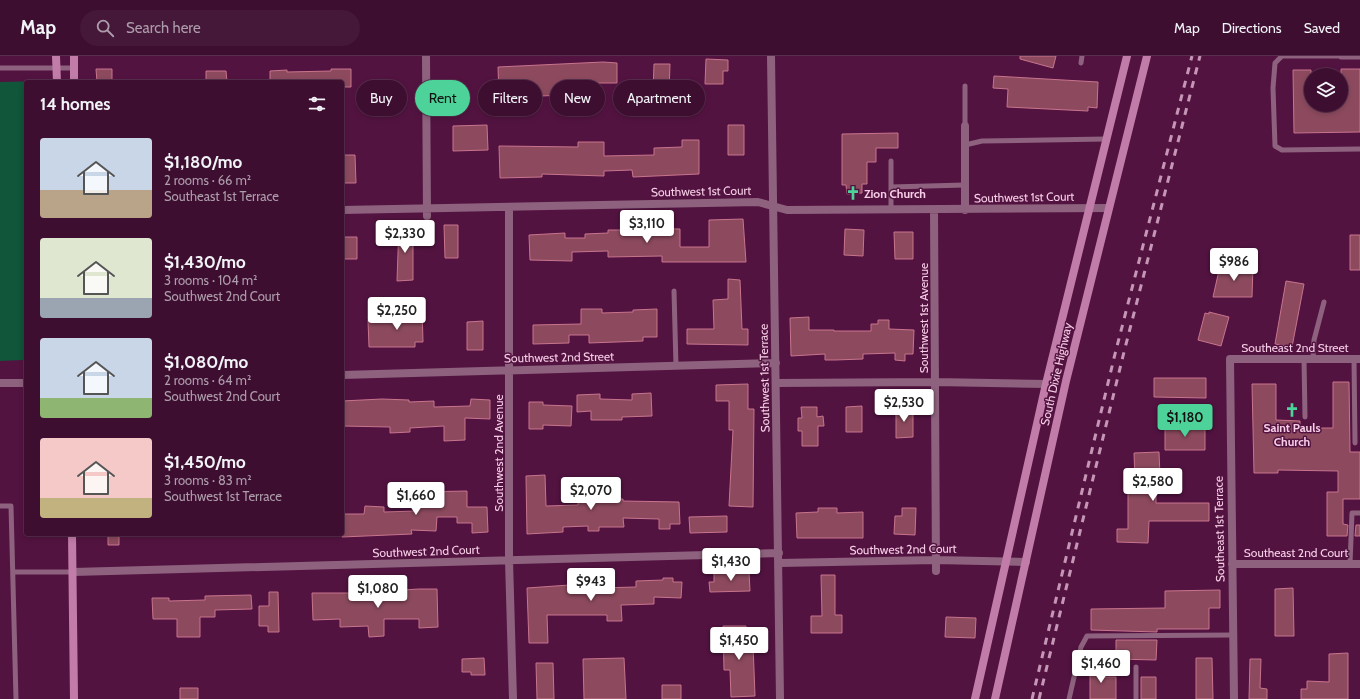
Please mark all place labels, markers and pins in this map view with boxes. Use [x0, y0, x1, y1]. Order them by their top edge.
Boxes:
church icon: Zion Church [845, 185, 861, 201]
place label: Zion Church [864, 186, 926, 201]
pin: $3,110 [614, 210, 680, 244]
pin: $2,330 [372, 220, 438, 254]
pin: $986 [1210, 248, 1258, 282]
pin: $2,250 [364, 297, 430, 331]
pin: $2,530 [871, 389, 937, 423]
church icon: Saint Pauls Church [1284, 402, 1300, 418]
pin: $1,180 [1152, 404, 1218, 438]
place label: Saint Pauls Church [1264, 420, 1320, 449]
pin: $2,580 [1120, 468, 1186, 502]
pin: $2,070 [558, 477, 624, 511]
pin: $1,660 [383, 482, 449, 516]
pin: $1,430 [698, 548, 764, 582]
pin: $943 [567, 568, 615, 602]
pin: $1,080 [345, 575, 411, 609]
pin: $1,450 [706, 627, 772, 661]
pin: $1,460 [1068, 650, 1134, 684]

